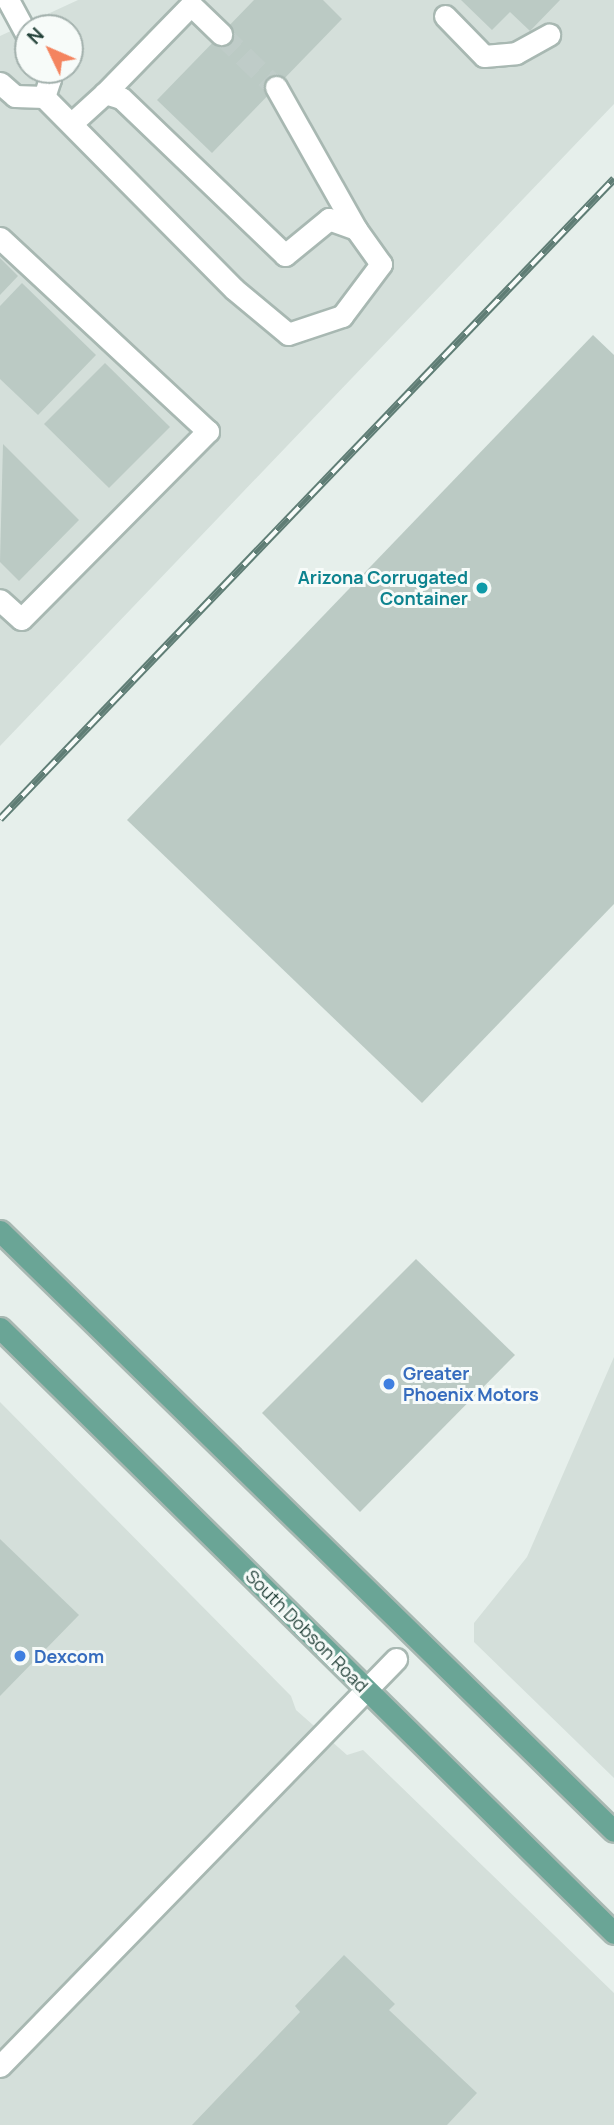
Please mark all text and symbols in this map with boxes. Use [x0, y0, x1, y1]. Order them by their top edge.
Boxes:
north arrow [14, 14, 84, 84]
text: N [21, 22, 49, 50]
place label: Arizona Corrugated Container [298, 567, 468, 610]
marker: Arizona Corrugated Container [474, 580, 490, 596]
place label: Greater Phoenix Motors [403, 1363, 539, 1406]
marker: Greater Phoenix Motors [381, 1376, 397, 1392]
street label: South Dobson Road [241, 1565, 373, 1697]
place label: Dexcom [34, 1645, 104, 1667]
marker: Dexcom [12, 1648, 28, 1664]

